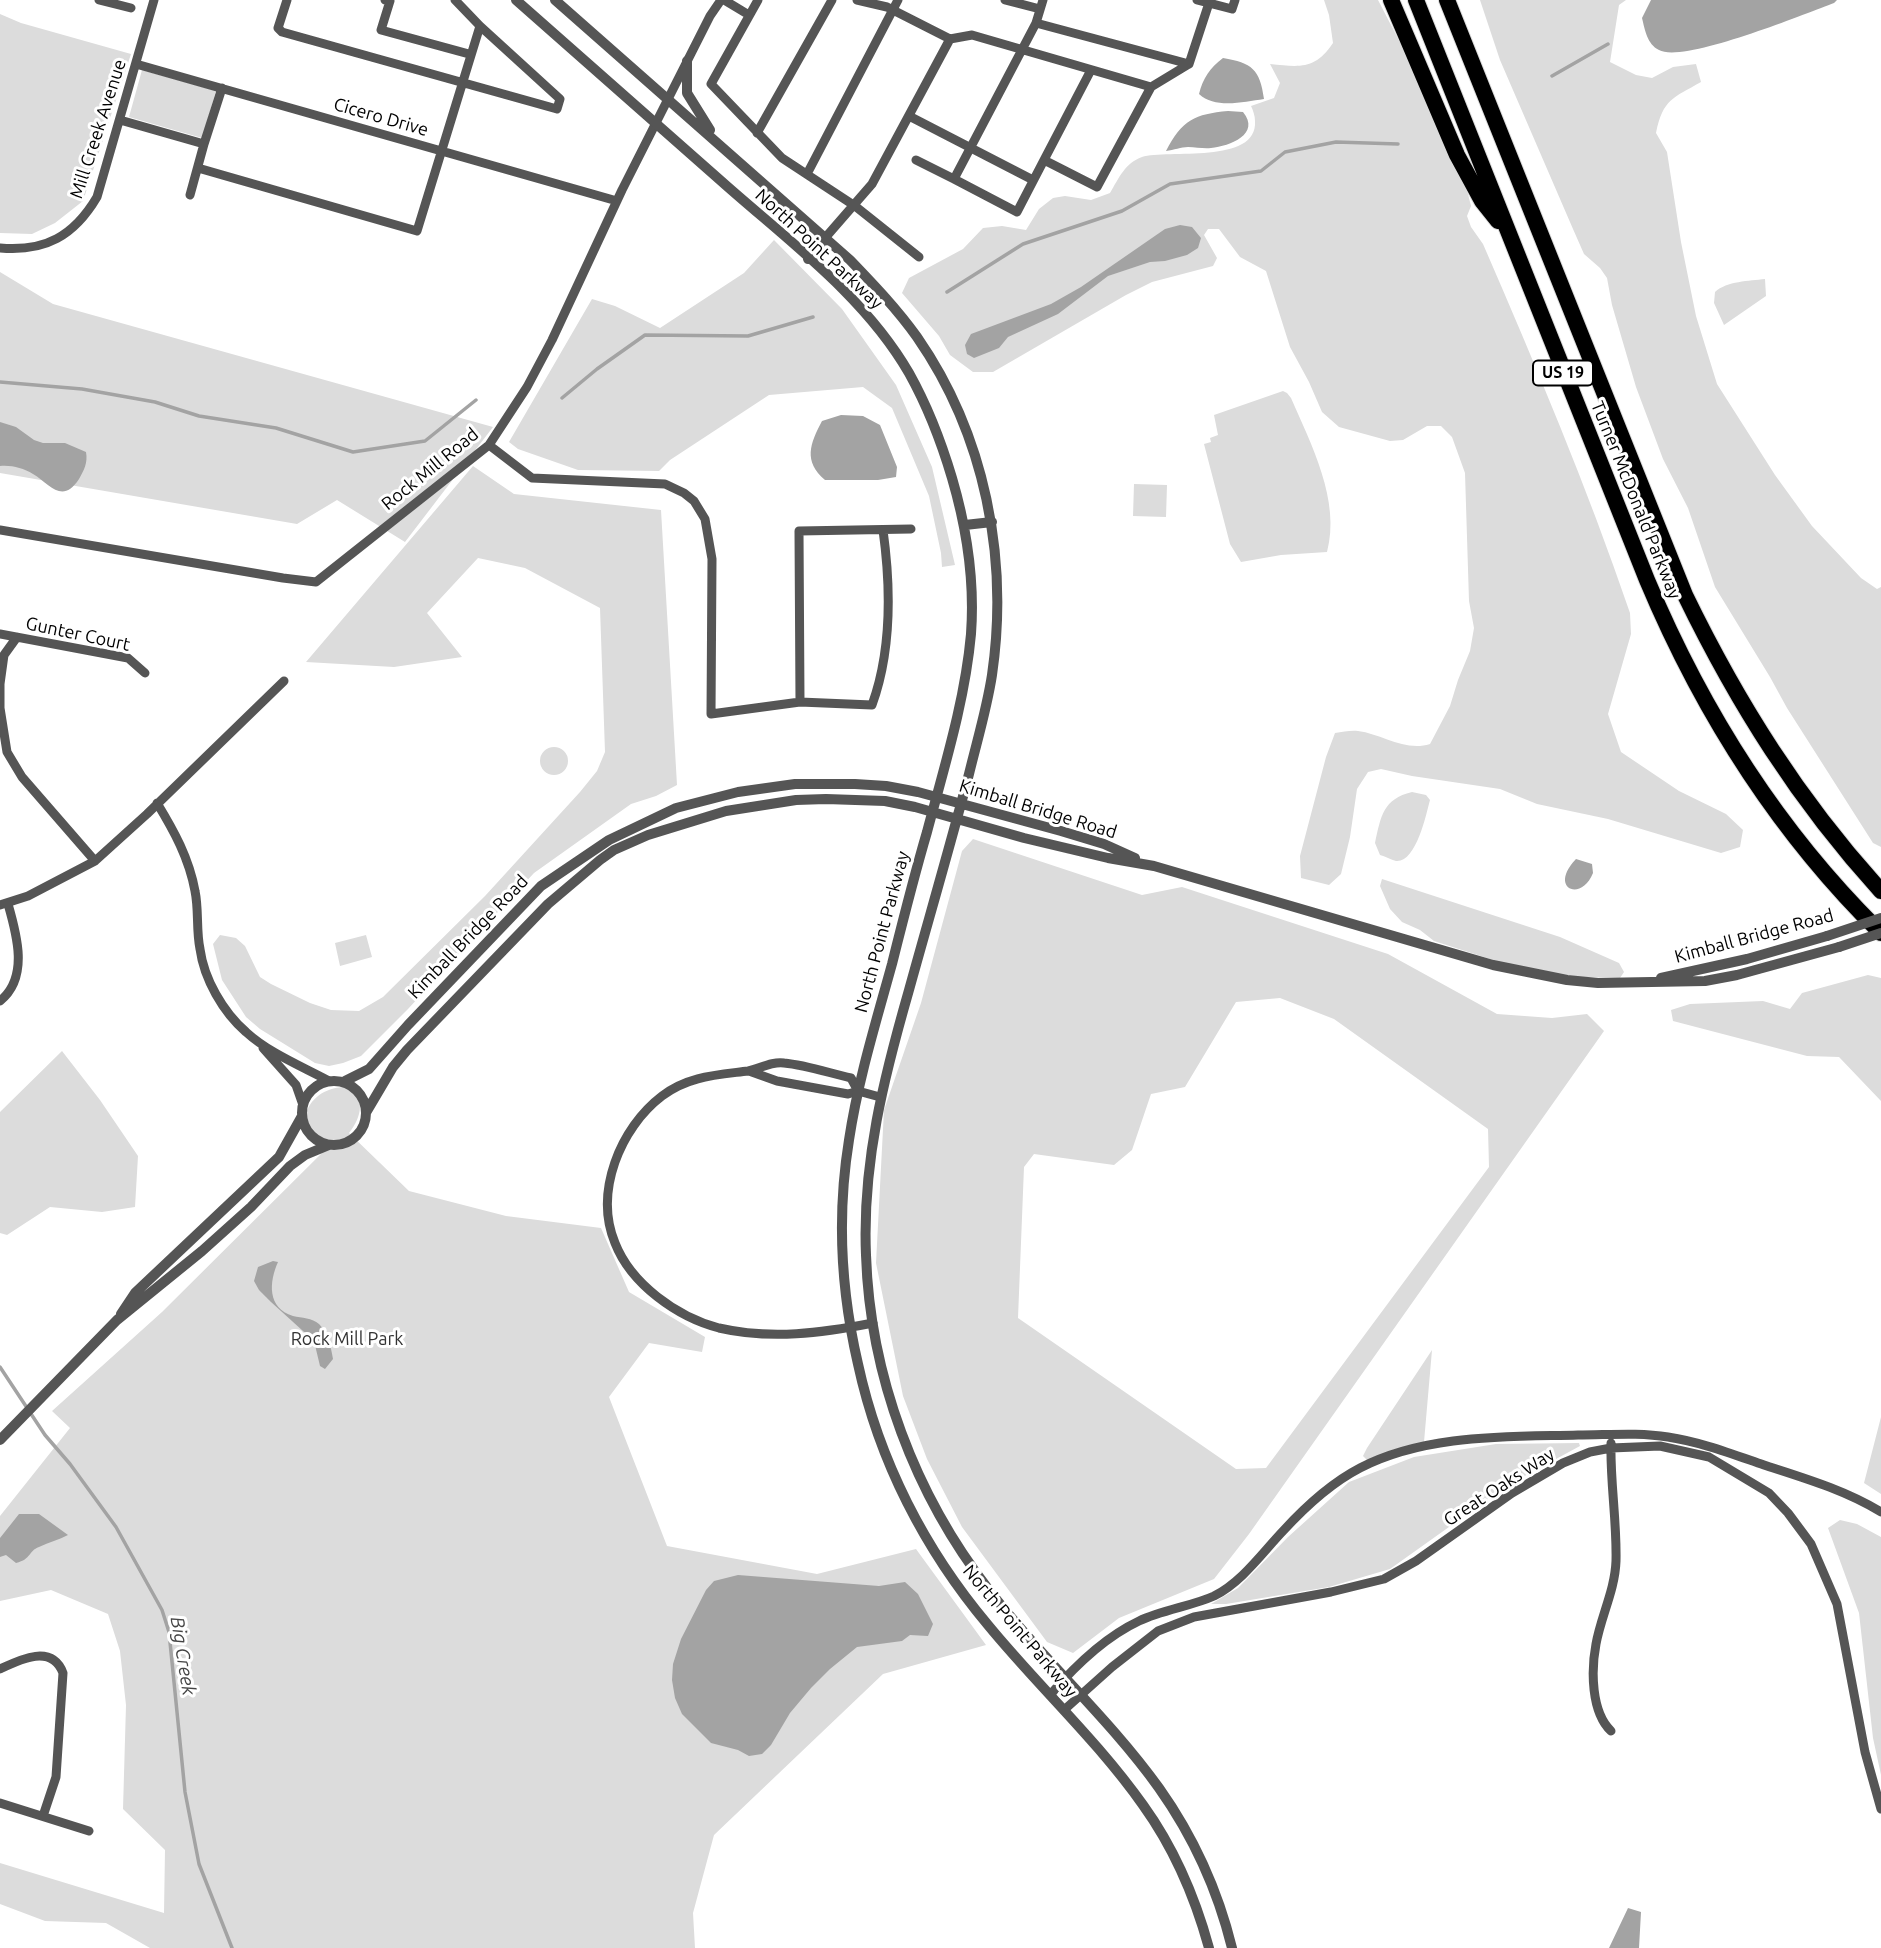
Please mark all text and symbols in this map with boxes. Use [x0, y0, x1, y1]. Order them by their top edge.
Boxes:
street label: Mill Creek Avenue [65, 57, 131, 201]
street label: Cicero Drive [331, 93, 431, 141]
street label: North Point Parkway [751, 184, 887, 314]
road number: US 19 [1533, 360, 1593, 386]
street label: Turner McDonald Parkway [1586, 398, 1686, 602]
street label: Rock Mill Road [377, 423, 483, 515]
street label: Gunter Court [24, 612, 132, 656]
street label: Kimball Bridge Road [957, 775, 1119, 843]
street label: North Point Parkway [850, 849, 914, 1015]
street label: Kimball Bridge Road [403, 871, 533, 1003]
street label: Kimball Bridge Road [1672, 904, 1836, 968]
park label: Rock Mill Park [291, 1328, 403, 1350]
street label: Great Oaks Way [1440, 1443, 1558, 1531]
street label: North Point Parkway [958, 1560, 1082, 1702]
water label: Big Creek [166, 1615, 200, 1697]

